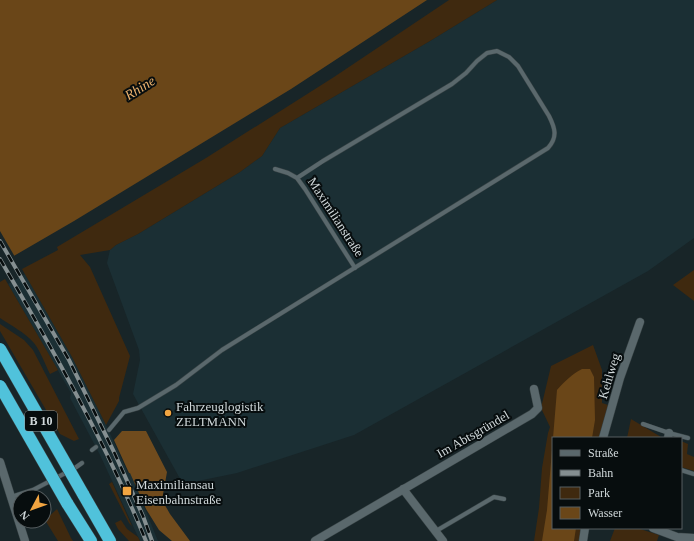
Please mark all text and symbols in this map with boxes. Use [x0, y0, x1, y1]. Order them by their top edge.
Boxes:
water label: Rhine [121, 73, 158, 104]
street label: Maximilianstraße [305, 174, 367, 260]
street label: Kehlweg [595, 351, 623, 401]
place label: Fahrzeuglogistik ZELTMANN [176, 399, 264, 429]
street label: Im Abtsgründel [434, 407, 512, 461]
marker: Fahrzeuglogistik ZELTMANN [163, 408, 173, 418]
road number: B 10 [25, 411, 57, 431]
legend [552, 437, 682, 529]
text: Straße [588, 446, 619, 460]
text: Bahn [588, 466, 613, 480]
place label: Maximiliansau Eisenbahnstraße [136, 477, 221, 507]
marker: Maximiliansau Eisenbahnstraße [121, 485, 133, 497]
text: Park [588, 486, 610, 500]
north arrow [12, 489, 52, 529]
text: Wasser [588, 506, 622, 520]
text: N [17, 509, 32, 522]

